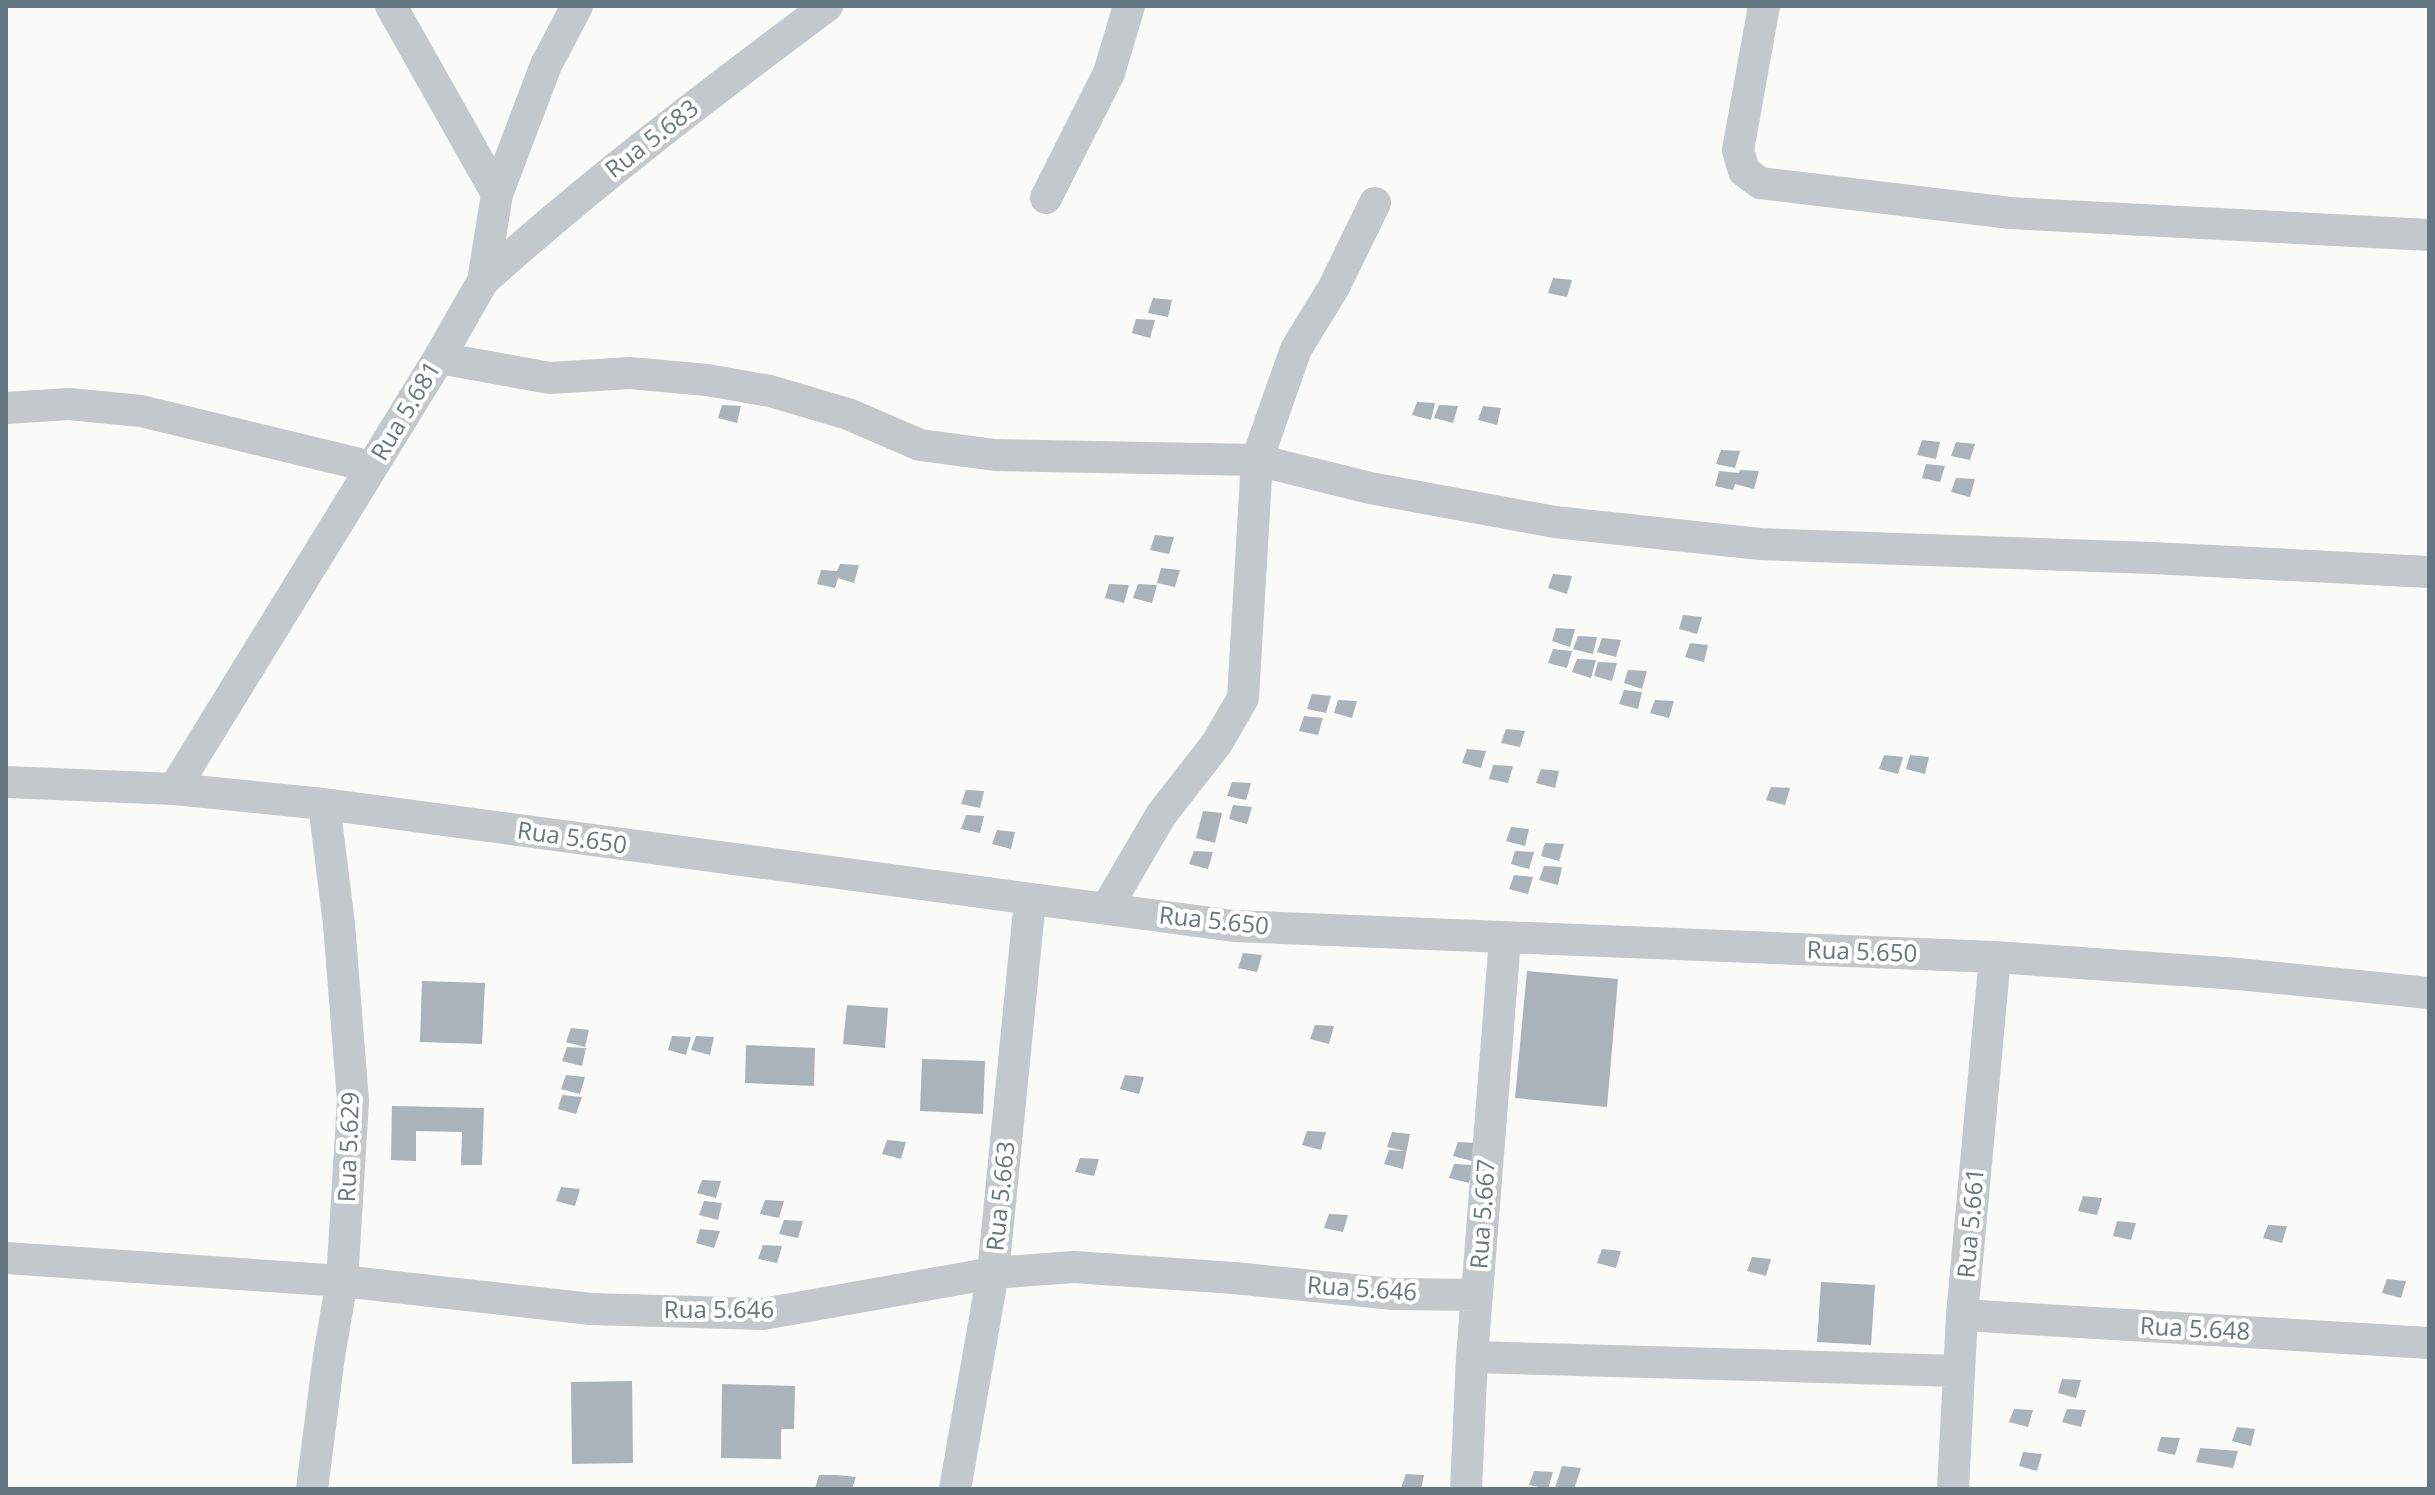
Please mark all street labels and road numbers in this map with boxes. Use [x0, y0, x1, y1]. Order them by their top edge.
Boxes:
street label: Rua 5.683 [597, 91, 705, 185]
street label: Rua 5.681 [362, 354, 447, 466]
street label: Rua 5.650 [515, 812, 629, 861]
street label: Rua 5.650 [1158, 897, 1271, 942]
street label: Rua 5.650 [1806, 932, 1918, 969]
street label: Rua 5.629 [329, 1091, 366, 1203]
street label: Rua 5.663 [977, 1139, 1022, 1252]
street label: Rua 5.667 [1461, 1158, 1502, 1270]
street label: Rua 5.661 [1948, 1166, 1991, 1279]
street label: Rua 5.646 [1306, 1267, 1418, 1308]
street label: Rua 5.646 [664, 1292, 774, 1325]
street label: Rua 5.648 [2139, 1308, 2251, 1347]

